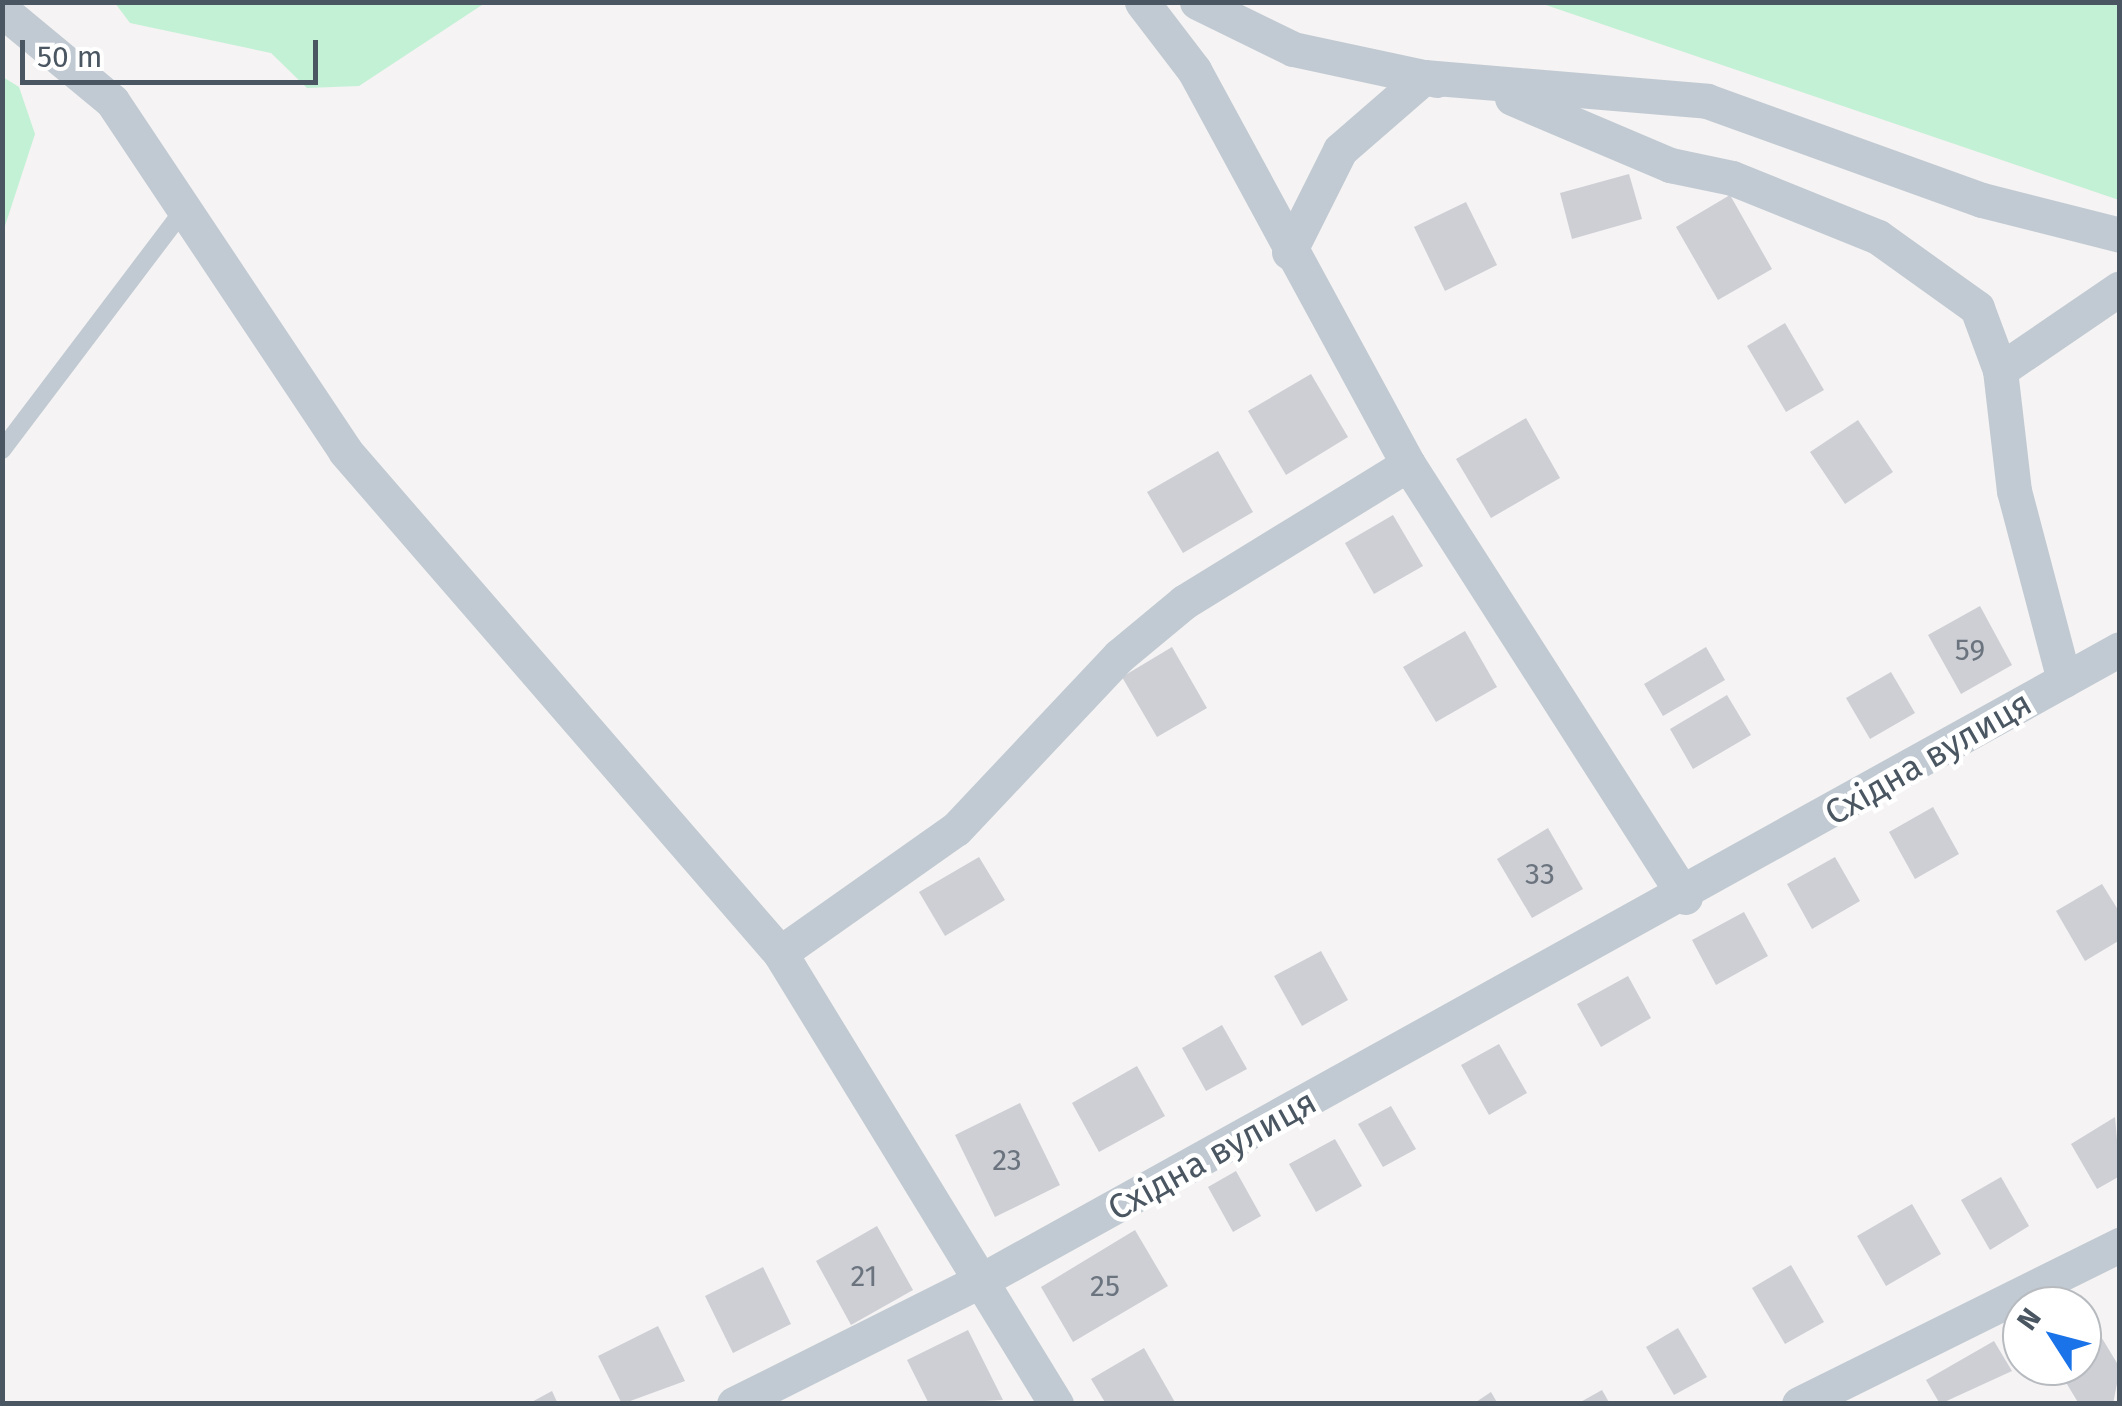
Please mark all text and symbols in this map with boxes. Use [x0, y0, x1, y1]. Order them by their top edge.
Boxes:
scale bar [25, 20, 322, 82]
text: 50 m [37, 39, 102, 75]
house number: 59 [1955, 632, 1985, 668]
street label: Східна вулиця [1817, 682, 2039, 834]
house number: 33 [1525, 856, 1555, 892]
street label: Східна вулиця [1101, 1081, 1323, 1229]
house number: 23 [992, 1142, 1022, 1178]
house number: 21 [850, 1258, 878, 1294]
house number: 25 [1090, 1268, 1120, 1304]
north arrow [2002, 1286, 2102, 1386]
text: N [2010, 1302, 2048, 1336]

